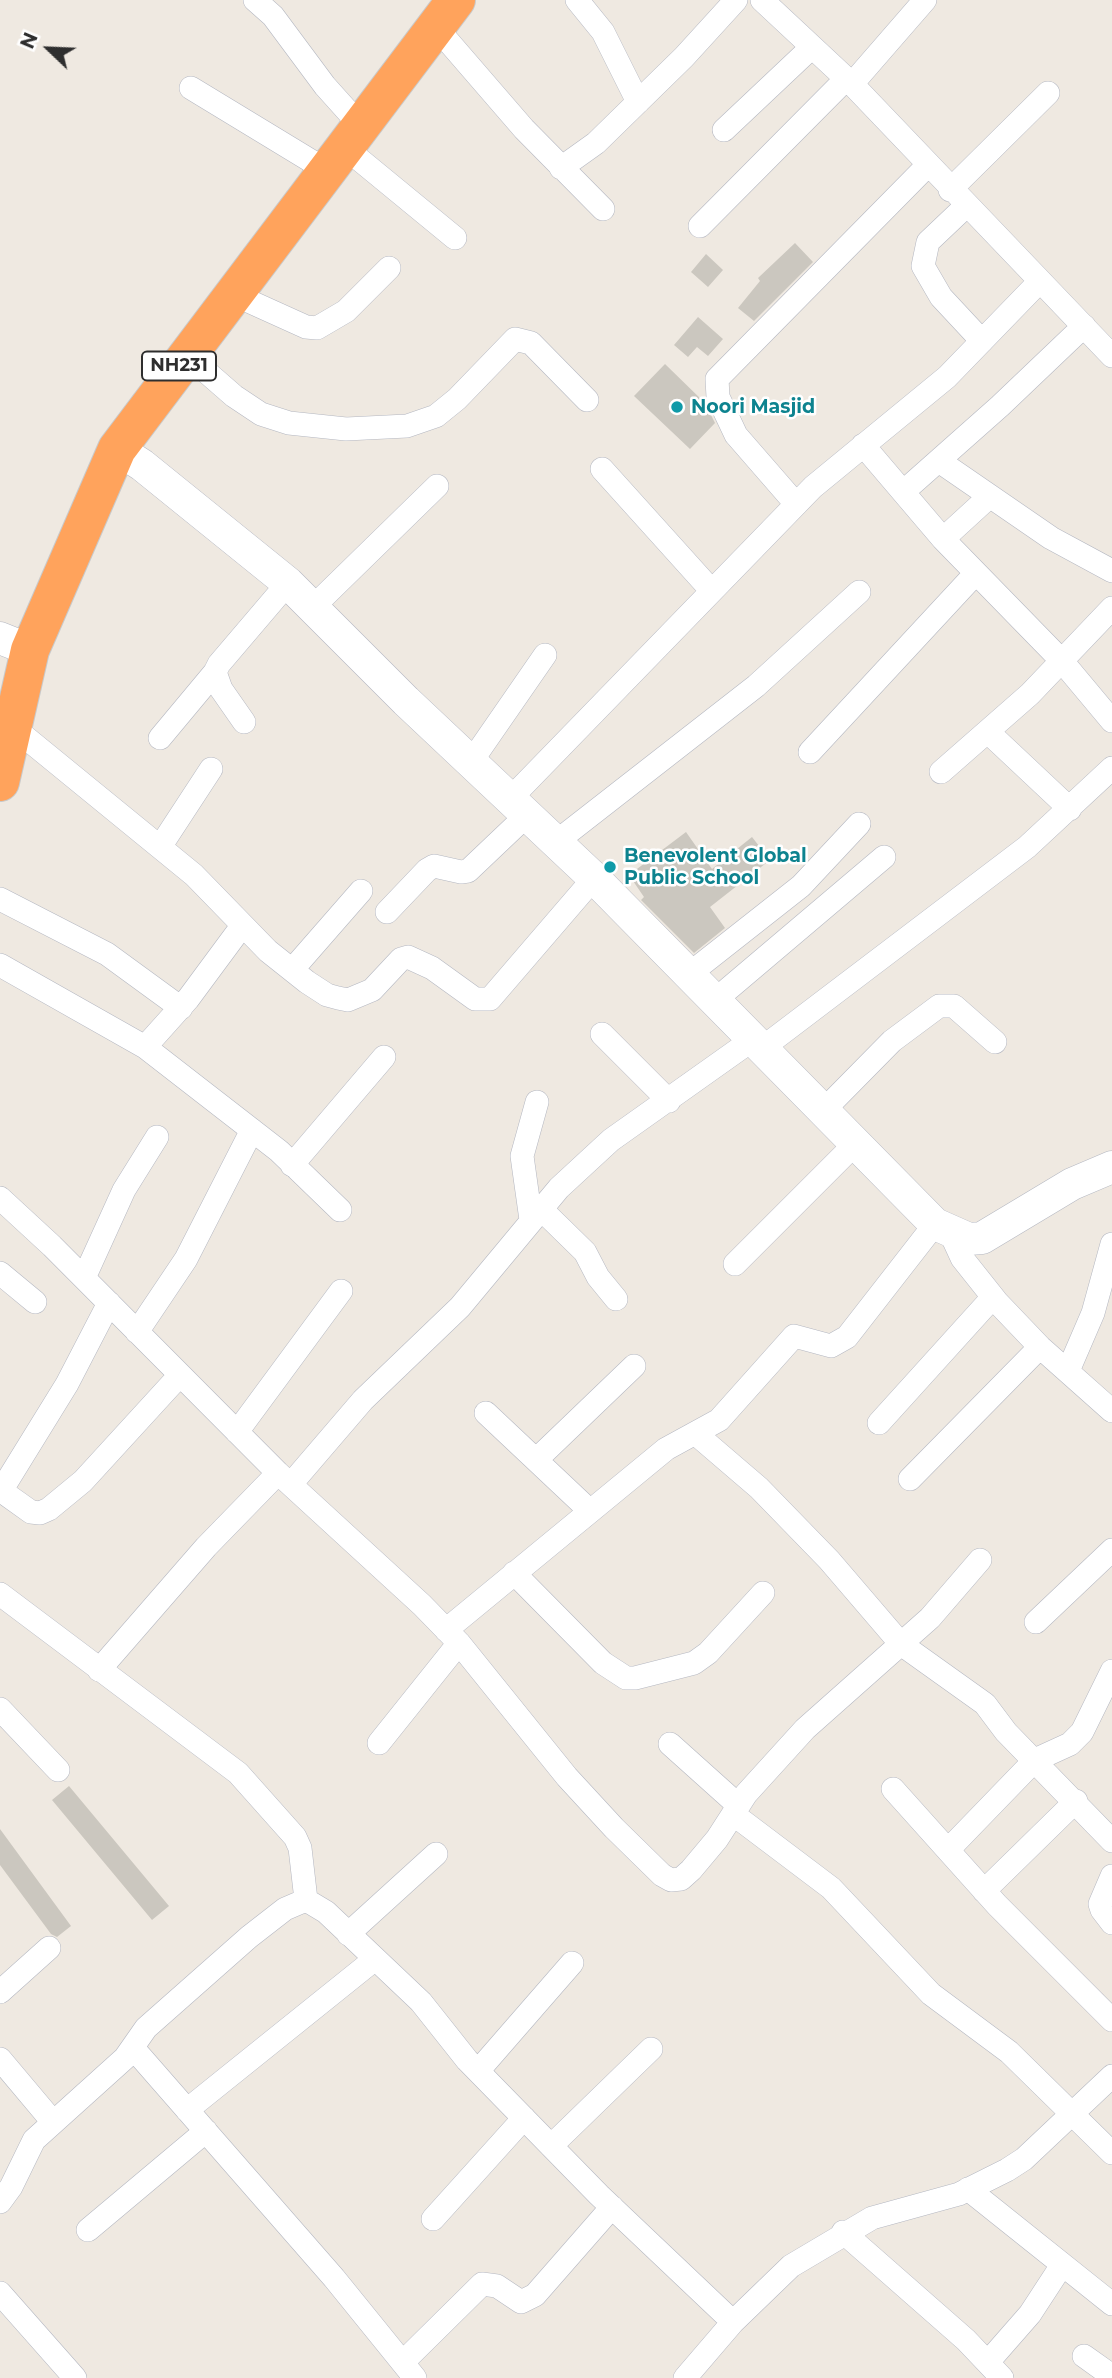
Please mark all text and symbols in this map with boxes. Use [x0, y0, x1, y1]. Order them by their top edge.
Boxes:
north arrow [14, 14, 84, 84]
text: N [16, 29, 43, 52]
road number: NH231 [142, 352, 216, 380]
place label: Noori Masjid [691, 396, 815, 418]
marker: Noori Masjid [669, 399, 685, 415]
place label: Benevolent Global Public School [624, 845, 807, 889]
marker: Benevolent Global Public School [602, 859, 618, 875]

